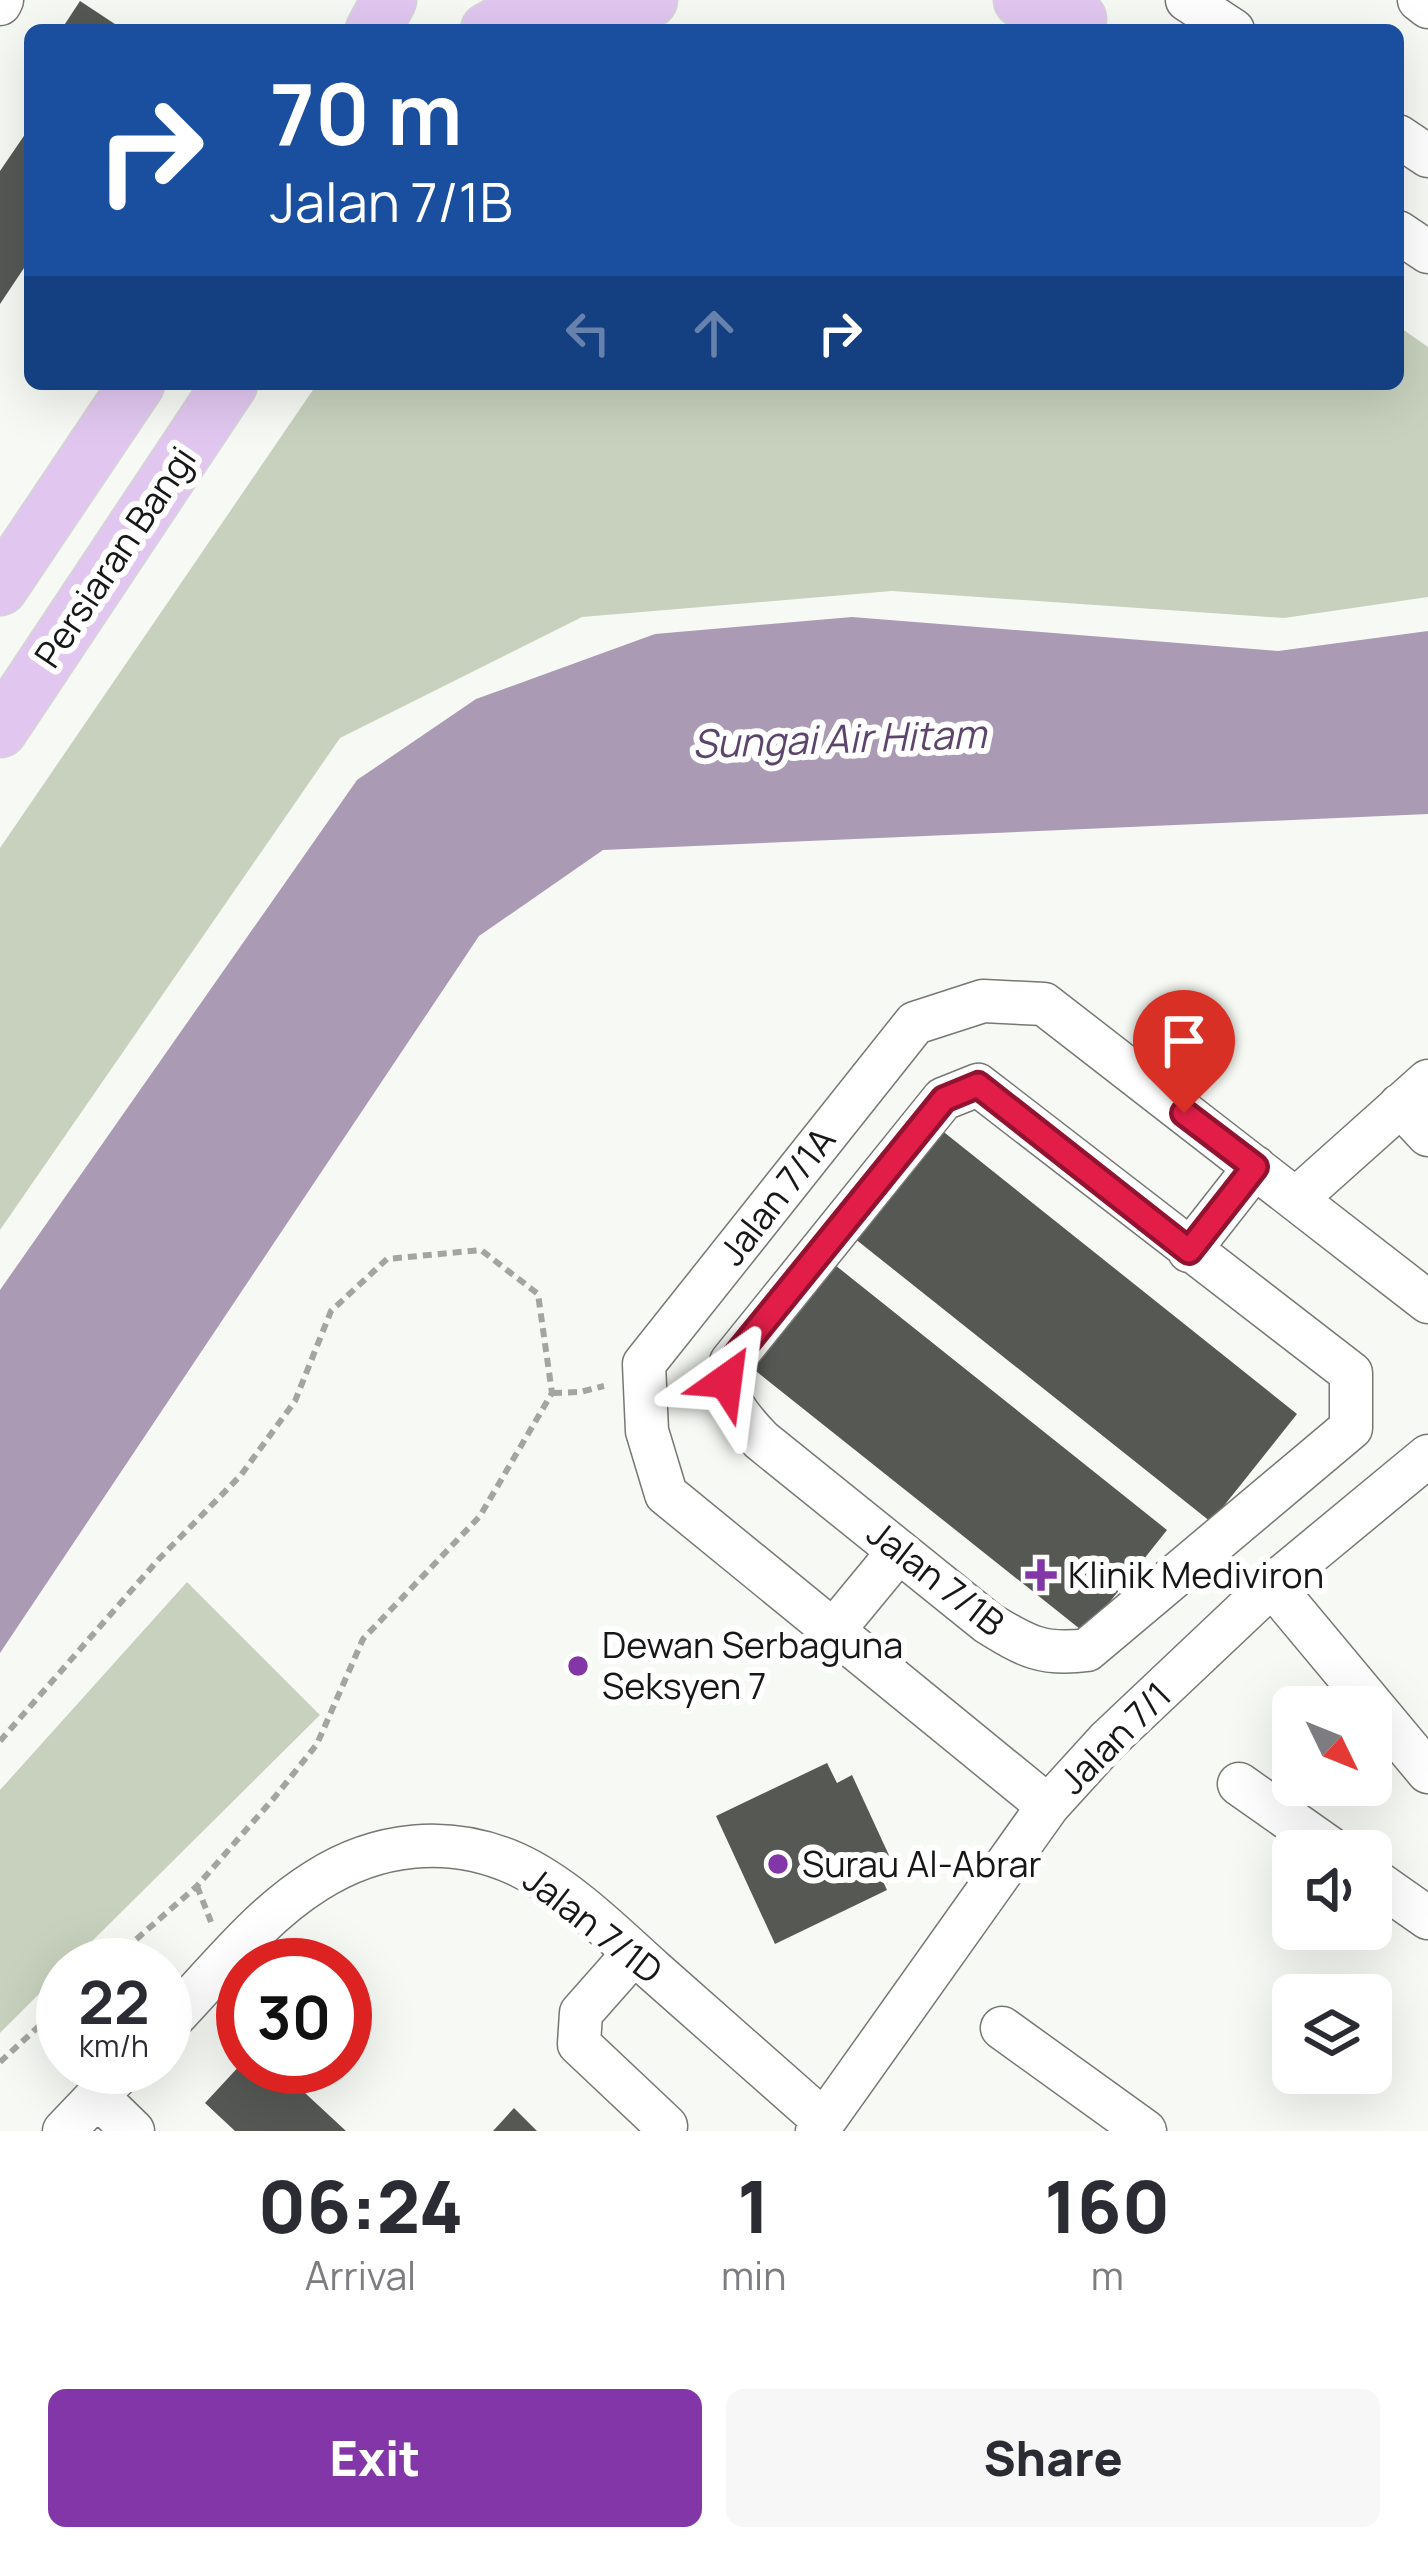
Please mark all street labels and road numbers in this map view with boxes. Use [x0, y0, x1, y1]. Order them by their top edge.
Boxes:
street label: Persiaran Bangi [23, 437, 207, 677]
street label: Jalan 7/1A [707, 1116, 846, 1275]
street label: Jalan 7/1B [857, 1508, 1015, 1647]
street label: Jalan 7/1 [1048, 1671, 1181, 1804]
street label: Jalan 7/1D [514, 1855, 673, 1994]

